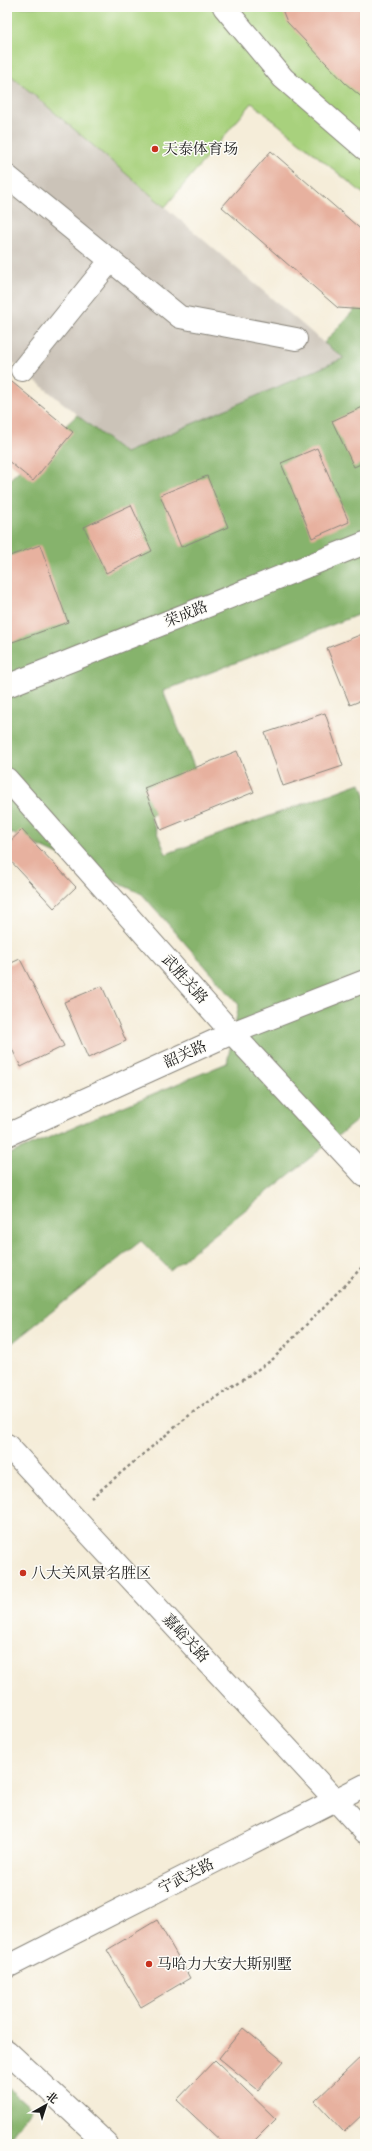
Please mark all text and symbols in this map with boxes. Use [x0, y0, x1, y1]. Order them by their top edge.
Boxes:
place label: 天泰体育场 [163, 140, 238, 161]
marker: 天泰体育场 [150, 144, 160, 154]
street label: 荣成路 [162, 597, 211, 634]
street label: 武胜关路 [156, 951, 212, 1009]
street label: 韶关路 [161, 1037, 210, 1074]
place label: 八大关风景名胜区 [31, 1564, 151, 1585]
marker: 八大关风景名胜区 [18, 1568, 28, 1578]
street label: 嘉峪关路 [157, 1610, 213, 1668]
street label: 宁武关路 [155, 1854, 218, 1900]
place label: 马哈力大安大斯别墅 [157, 1955, 292, 1976]
marker: 马哈力大安大斯别墅 [144, 1959, 154, 1969]
north arrow [26, 2085, 66, 2125]
text: 北 [42, 2088, 61, 2108]

